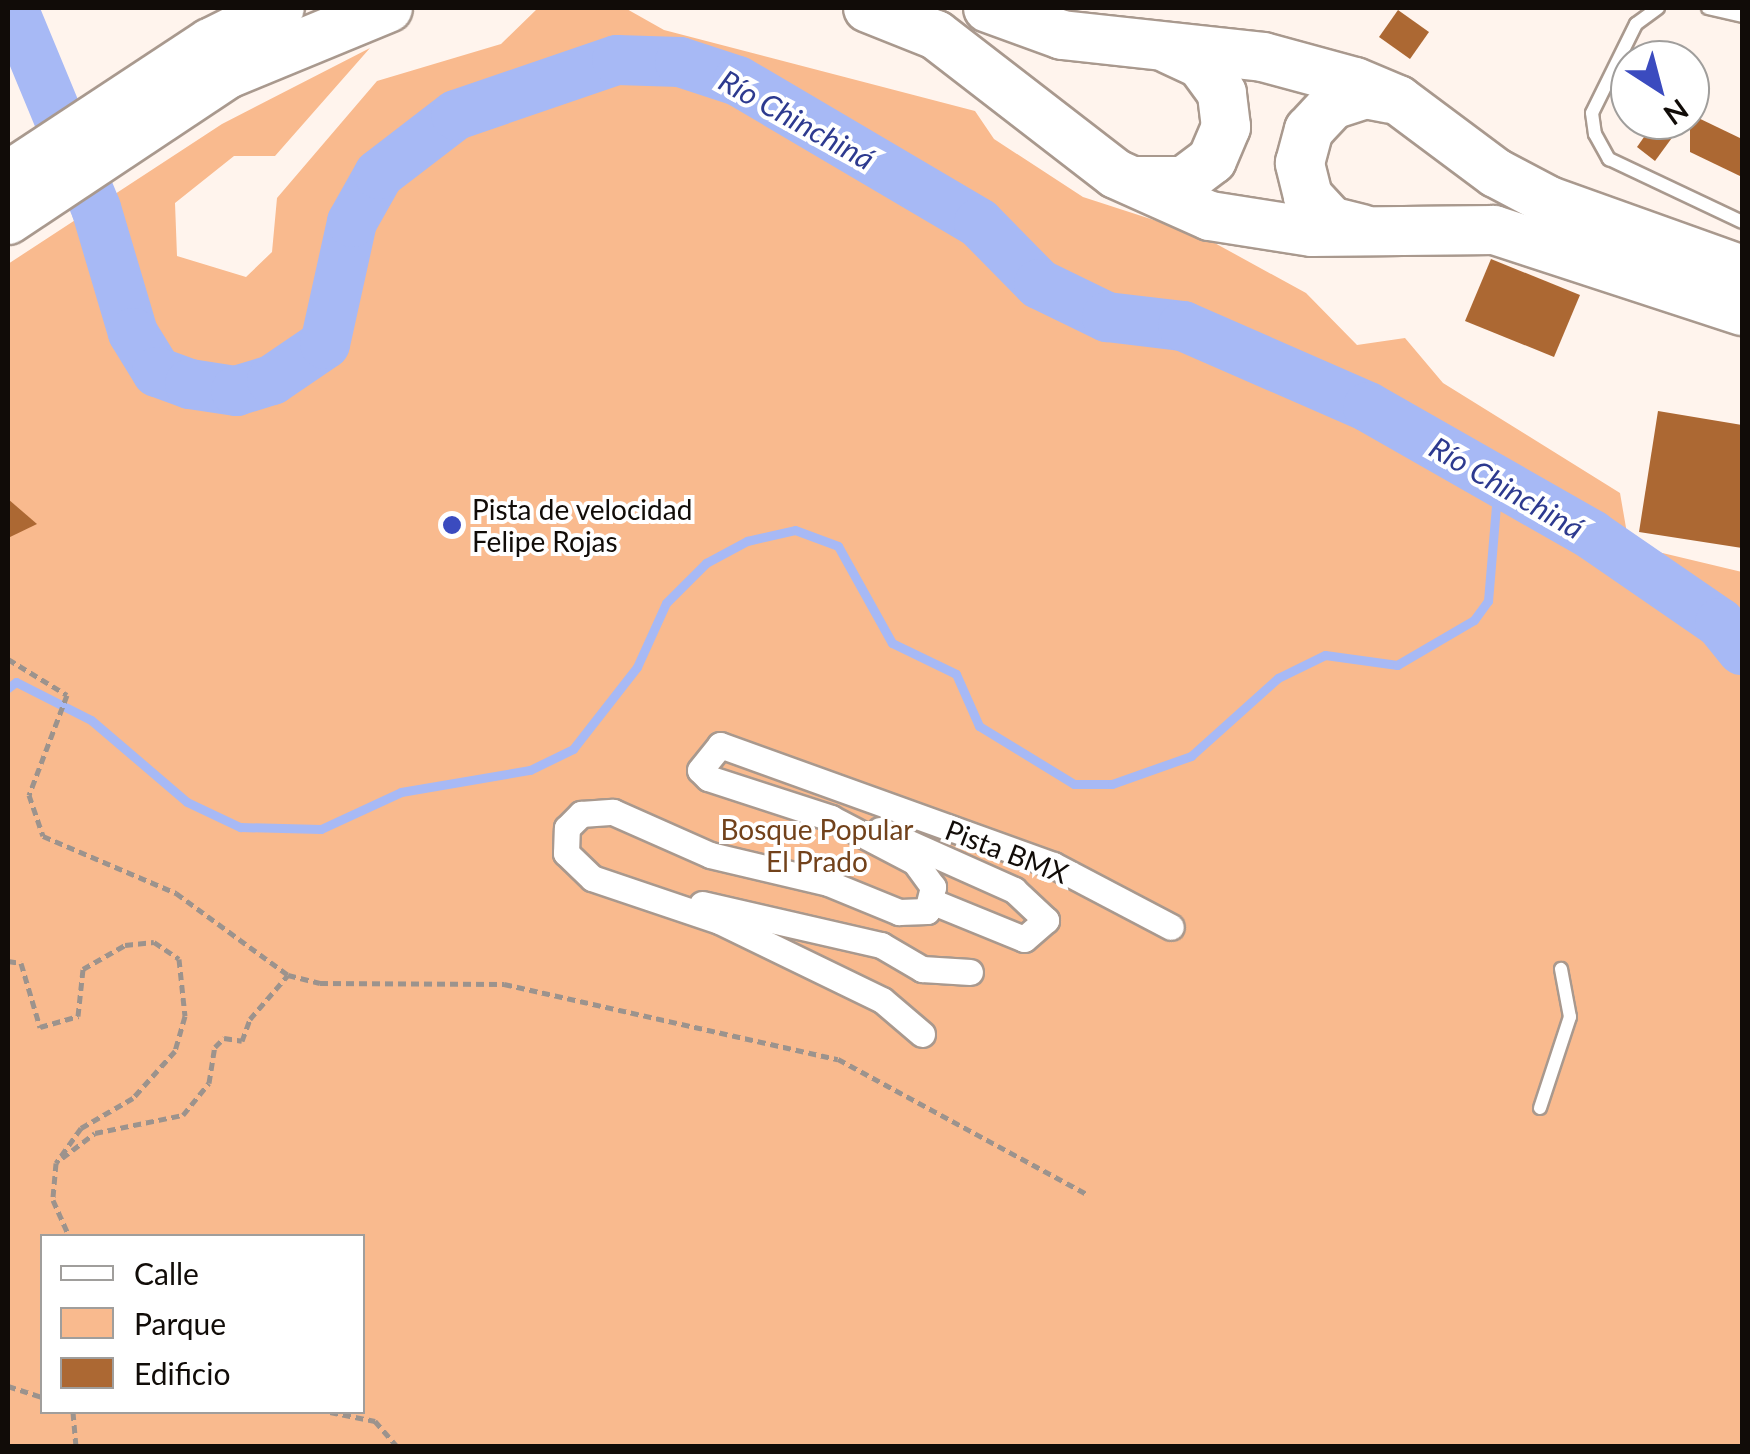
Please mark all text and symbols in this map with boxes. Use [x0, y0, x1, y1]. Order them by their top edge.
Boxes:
north arrow [1610, 40, 1710, 140]
water label: Río Chinchiná [713, 62, 881, 176]
text: N [1658, 93, 1695, 133]
water label: Río Chinchiná [1424, 428, 1590, 546]
place label: Pista de velocidad Felipe Rojas [472, 492, 693, 558]
marker: Pista de velocidad Felipe Rojas [441, 514, 463, 536]
park label: Bosque Popular El Prado [720, 812, 914, 878]
street label: Pista BMX [941, 812, 1073, 890]
legend [40, 1234, 365, 1414]
text: Calle [134, 1255, 199, 1291]
text: Parque [134, 1305, 226, 1341]
text: Edificio [134, 1355, 230, 1391]

